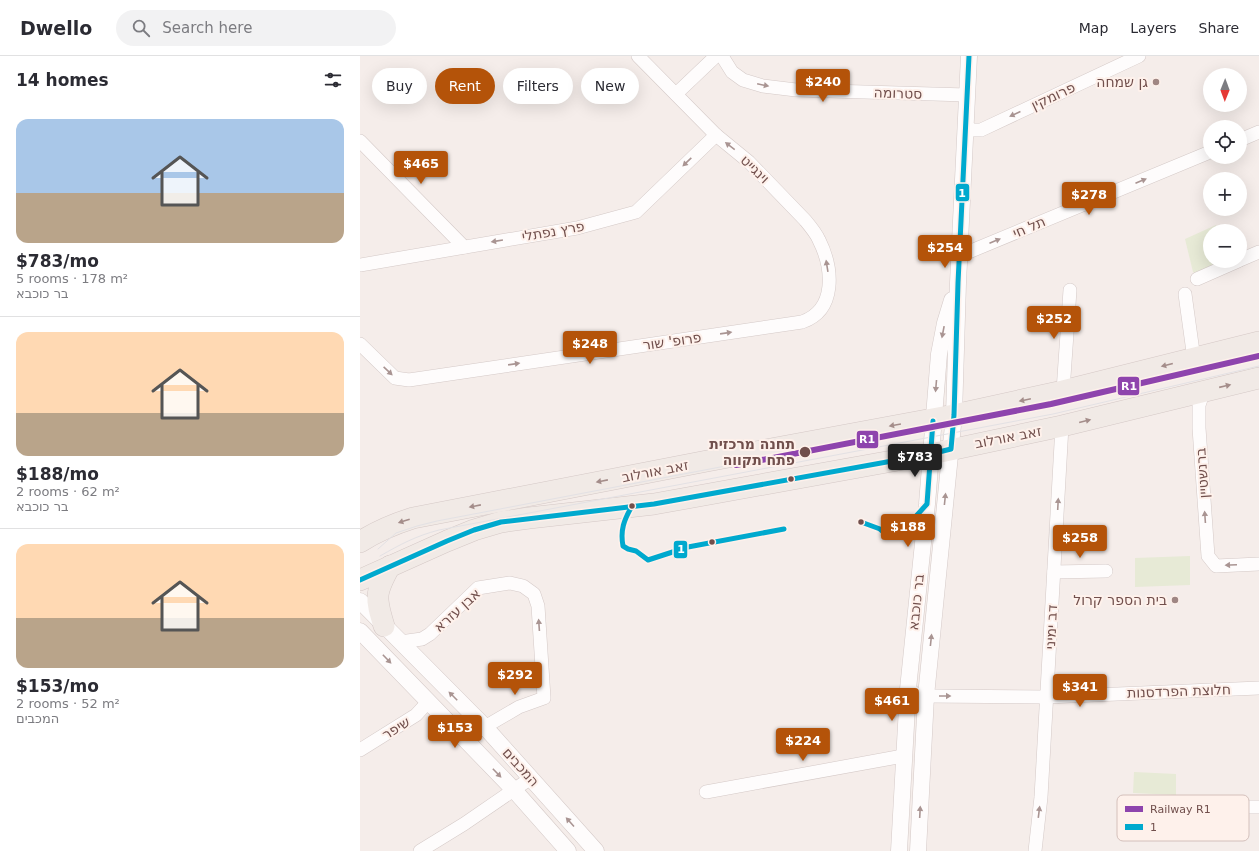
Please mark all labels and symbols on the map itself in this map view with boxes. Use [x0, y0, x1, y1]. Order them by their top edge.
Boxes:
north arrow [1203, 68, 1247, 112]
pin: $240 [799, 69, 847, 103]
place label: גן שמחה [1096, 74, 1148, 90]
marker: גן שמחה [1151, 77, 1161, 87]
street label: פרומקין [1028, 79, 1078, 113]
one-way arrow [757, 82, 769, 88]
street label: סטרומה [873, 84, 923, 102]
one-way arrow [1009, 111, 1020, 117]
one-way arrow [724, 142, 735, 150]
pin: $465 [397, 151, 445, 185]
street label: וינגייט [737, 152, 773, 186]
one-way arrow [683, 157, 692, 166]
one-way arrow [1136, 177, 1148, 183]
pin: $278 [1065, 182, 1113, 216]
line badge: 1 [955, 183, 970, 202]
text: 1 [958, 187, 966, 200]
street label: תל חי [1010, 213, 1048, 241]
street label: פרץ נפתלי [520, 218, 586, 244]
pin: $254 [921, 235, 969, 269]
one-way arrow [491, 238, 503, 244]
one-way arrow [990, 238, 1001, 244]
one-way arrow [824, 260, 830, 272]
pin: $252 [1030, 306, 1078, 340]
one-way arrow [940, 326, 946, 338]
street label: פרופ' שור [642, 329, 702, 353]
one-way arrow [720, 330, 732, 336]
pin: $248 [566, 331, 614, 365]
one-way arrow [508, 361, 520, 367]
one-way arrow [1161, 363, 1173, 369]
one-way arrow [383, 366, 393, 376]
line badge: R1 [1117, 376, 1140, 396]
one-way arrow [933, 380, 940, 392]
text: R1 [1121, 380, 1137, 393]
one-way arrow [1219, 382, 1231, 388]
one-way arrow [1019, 397, 1031, 403]
one-way arrow [1079, 417, 1091, 423]
one-way arrow [889, 423, 901, 429]
street label: זאב אורלוב [973, 423, 1043, 451]
line badge: R1 [856, 430, 879, 449]
text: R1 [859, 433, 875, 446]
place label: תחנה מרכזית פתח תקווה [709, 436, 795, 468]
pin: $783 [891, 444, 939, 478]
marker: תחנה מרכזית פתח תקווה [798, 445, 812, 459]
street label: ברנשטיין [1192, 447, 1212, 499]
street label: זאב אורלוב [620, 457, 690, 485]
unlabelled marker [786, 474, 796, 484]
one-way arrow [596, 478, 609, 484]
one-way arrow [942, 493, 949, 505]
one-way arrow [1054, 498, 1061, 510]
unlabelled marker [627, 501, 637, 511]
one-way arrow [469, 503, 481, 509]
one-way arrow [1202, 511, 1209, 523]
pin: $188 [884, 514, 932, 548]
unlabelled marker [856, 517, 866, 527]
one-way arrow [397, 518, 409, 524]
pin: $258 [1056, 525, 1104, 559]
unlabelled marker [707, 537, 717, 547]
line badge: 1 [673, 540, 688, 559]
text: 1 [677, 543, 685, 556]
one-way arrow [1225, 562, 1237, 569]
street label: בר כוכבא [905, 573, 927, 631]
street label: אבן עזרא [431, 585, 483, 635]
place label: בית הספר קרול [1073, 592, 1167, 608]
marker: בית הספר קרול [1170, 595, 1180, 605]
street label: דב ימיני [1042, 604, 1060, 650]
one-way arrow [536, 619, 543, 631]
one-way arrow [928, 634, 935, 647]
one-way arrow [382, 654, 392, 664]
pin: $292 [491, 662, 539, 696]
pin: $341 [1056, 674, 1104, 708]
street label: חלוצת הפרדסנות [1127, 681, 1231, 701]
pin: $461 [868, 688, 916, 722]
one-way arrow [448, 691, 458, 701]
one-way arrow [939, 693, 952, 699]
street label: שיפר [379, 713, 413, 743]
pin: $153 [431, 715, 479, 749]
pin: $224 [779, 728, 827, 762]
street label: המכבים [499, 744, 543, 790]
one-way arrow [492, 768, 502, 778]
legend [1117, 795, 1249, 841]
text: Railway R1 [1150, 803, 1211, 816]
one-way arrow [916, 806, 923, 818]
one-way arrow [1036, 806, 1042, 818]
one-way arrow [565, 817, 575, 827]
text: 1 [1150, 821, 1157, 834]

